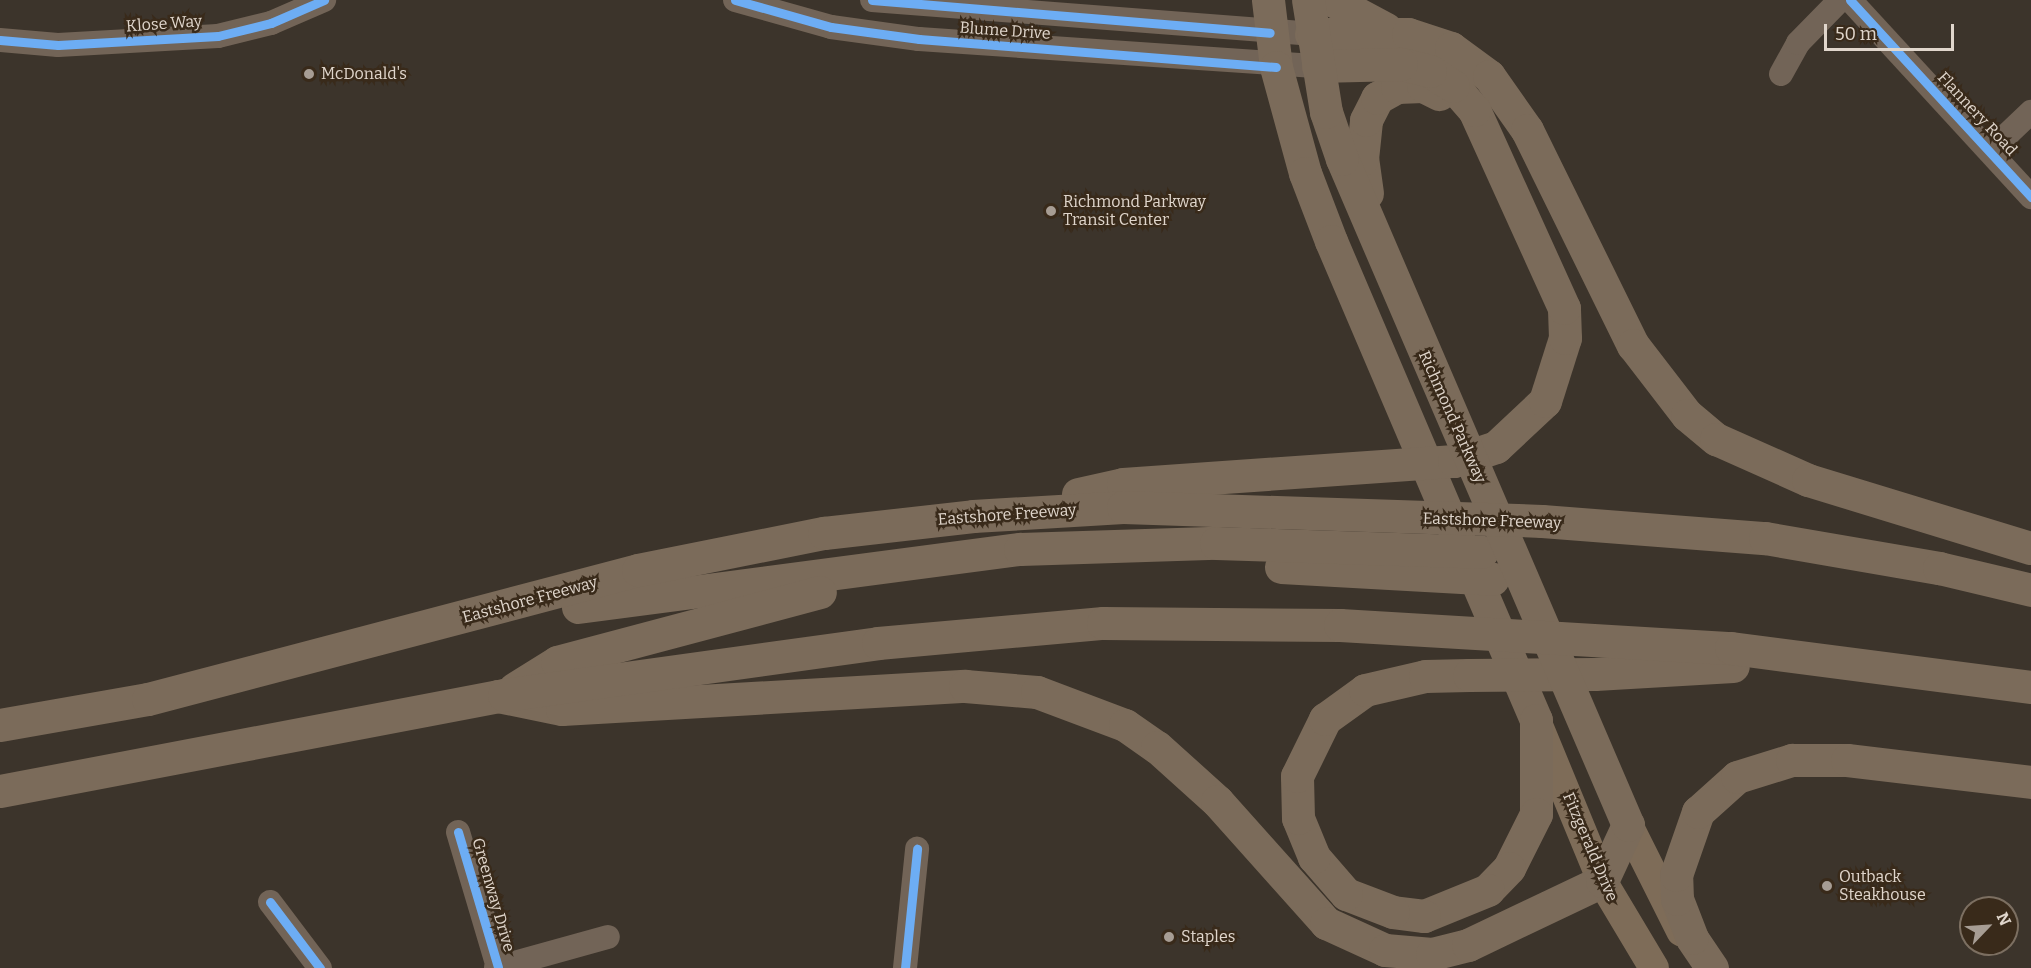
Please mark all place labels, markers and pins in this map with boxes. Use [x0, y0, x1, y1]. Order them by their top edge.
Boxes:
place label: McDonald's [321, 64, 407, 84]
marker: McDonald's [302, 67, 316, 81]
place label: Richmond Parkway Transit Center [1063, 192, 1206, 230]
marker: Richmond Parkway Transit Center [1044, 204, 1058, 218]
place label: Outback Steakhouse [1839, 867, 1926, 905]
marker: Outback Steakhouse [1820, 879, 1834, 893]
place label: Staples [1181, 927, 1235, 947]
marker: Staples [1162, 930, 1176, 944]

